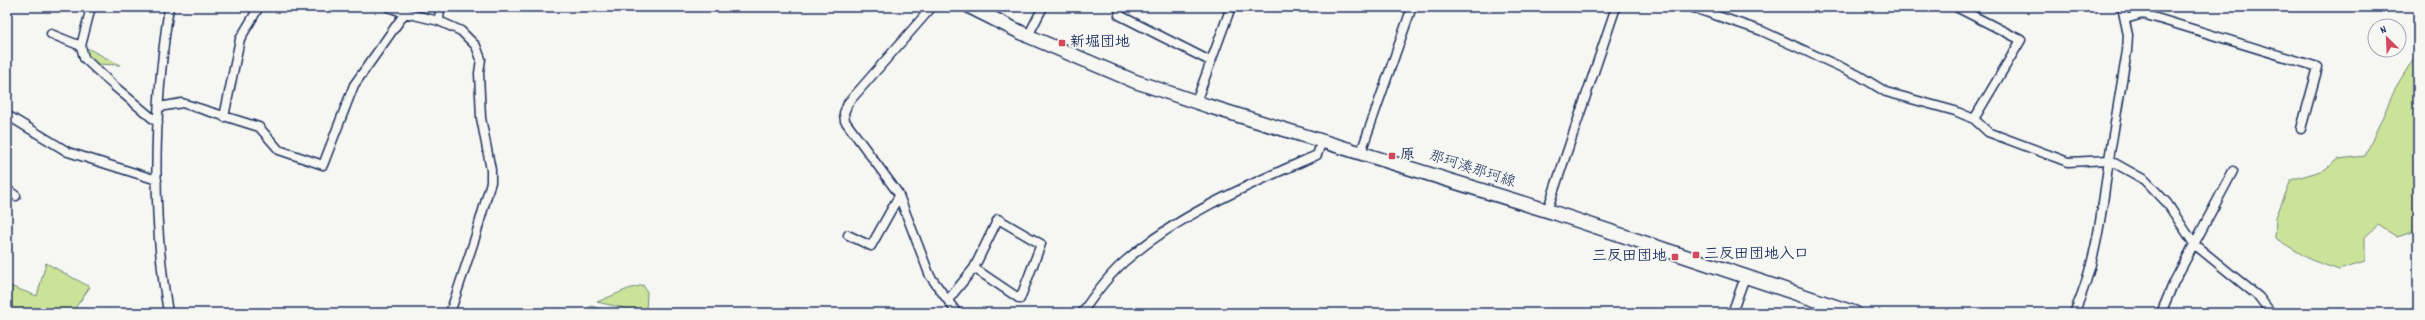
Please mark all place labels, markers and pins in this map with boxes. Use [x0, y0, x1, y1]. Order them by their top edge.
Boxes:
place label: 新堀団地 [1070, 32, 1130, 54]
marker: 新堀団地 [1057, 38, 1067, 48]
place label: 原 [1400, 145, 1415, 167]
marker: 原 [1387, 151, 1397, 161]
place label: 三反田団地入口 [1704, 244, 1809, 266]
place label: 三反田団地 [1592, 246, 1667, 268]
marker: 三反田団地入口 [1691, 250, 1701, 260]
marker: 三反田団地 [1670, 252, 1680, 262]

